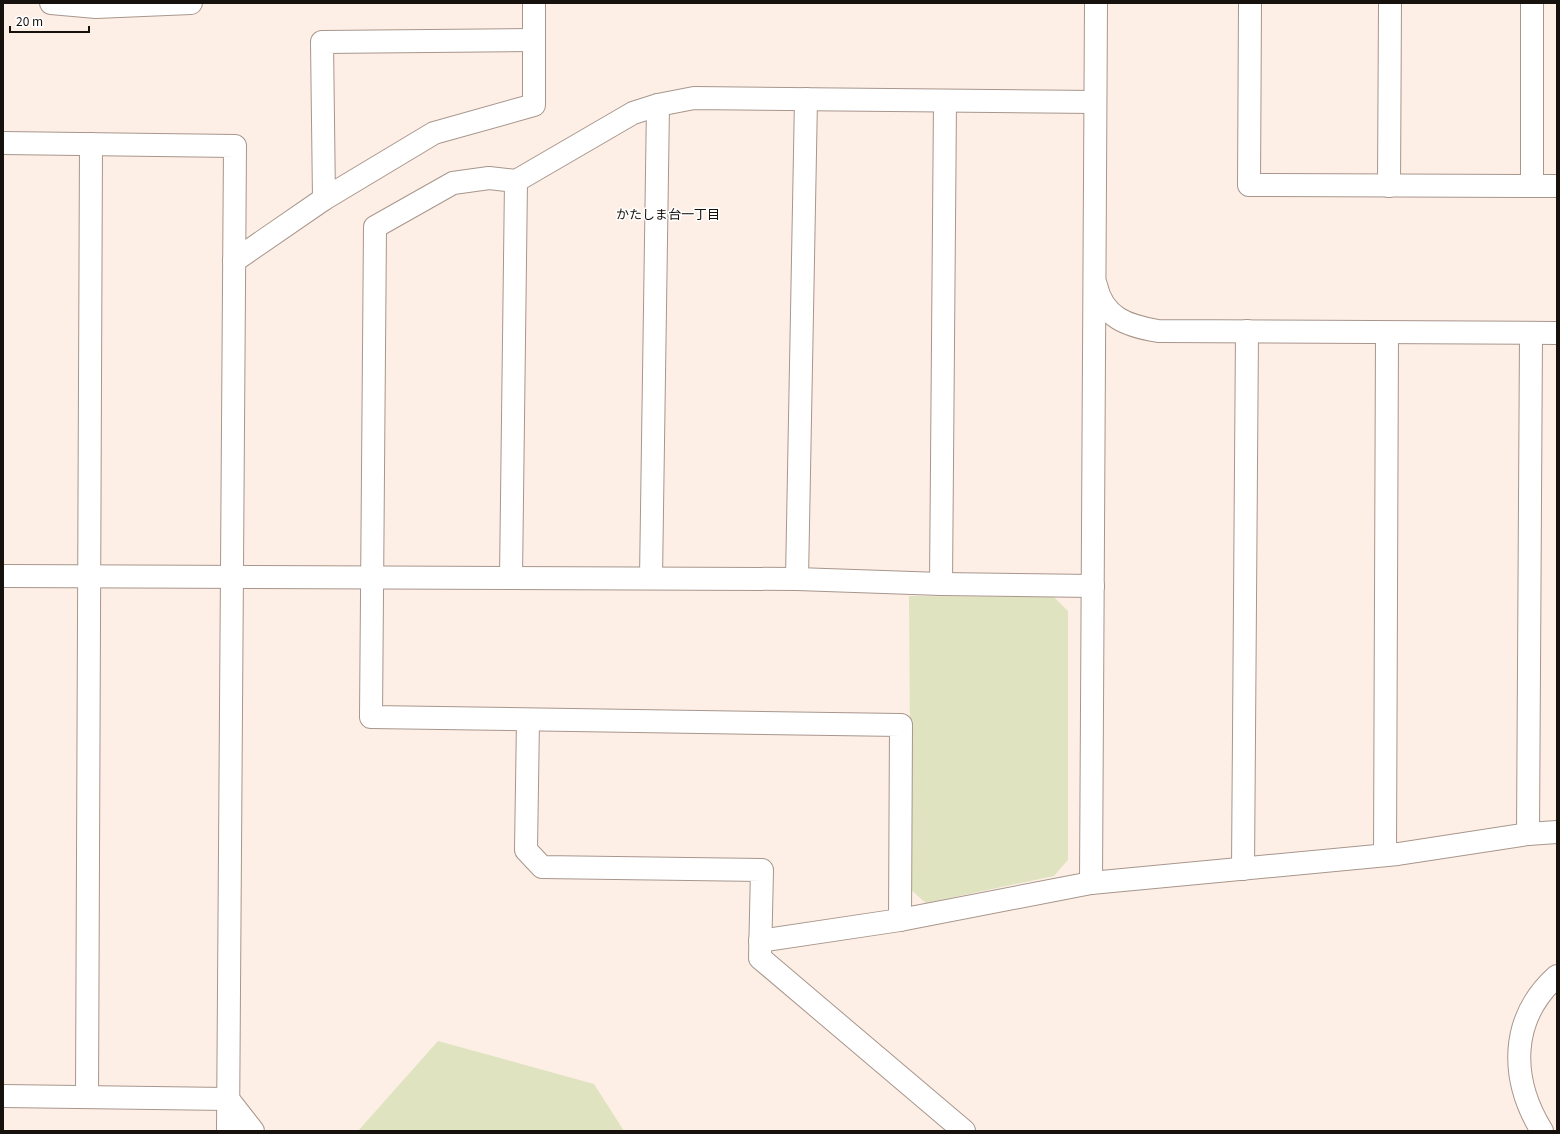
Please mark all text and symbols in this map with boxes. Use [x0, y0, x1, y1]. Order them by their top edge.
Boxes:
scale bar [10, 8, 89, 34]
text: 20 m [16, 12, 43, 29]
district label: かたしま台一丁目 [616, 204, 720, 223]

